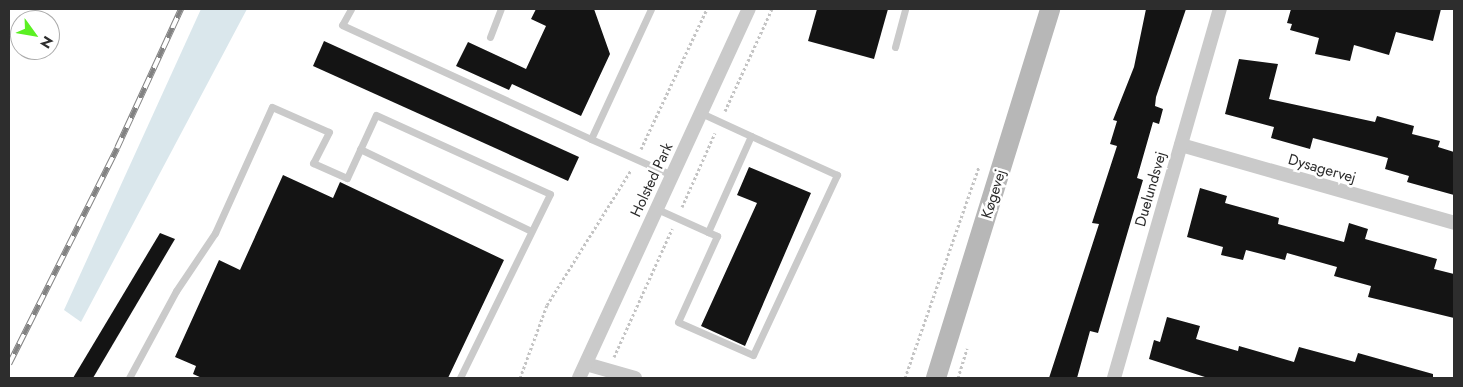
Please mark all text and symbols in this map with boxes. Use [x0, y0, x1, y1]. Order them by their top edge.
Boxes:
north arrow [10, 10, 60, 60]
text: N [35, 32, 58, 52]
street label: Holsted Park [627, 140, 677, 220]
street label: Duelundsvej [1132, 149, 1170, 229]
street label: Dysagervej [1286, 151, 1358, 187]
street label: Køgevej [978, 167, 1010, 221]

